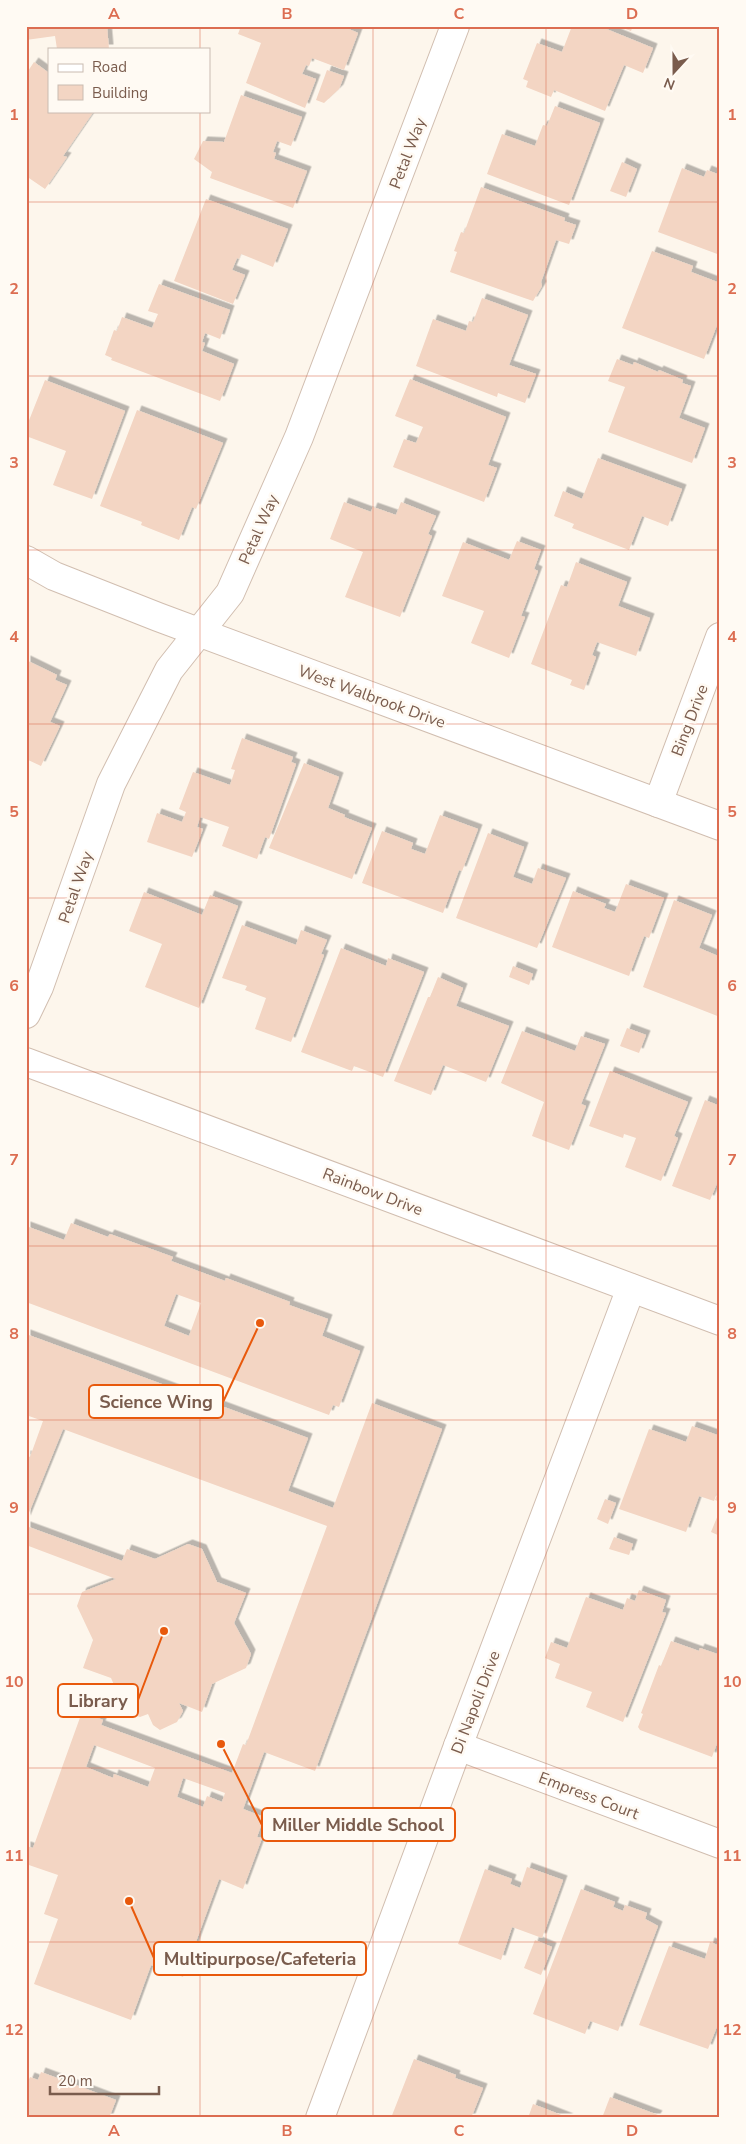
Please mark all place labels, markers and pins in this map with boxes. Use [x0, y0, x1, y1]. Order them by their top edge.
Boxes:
callout: Science Wing [89, 1385, 223, 1418]
callout: Library [58, 1684, 138, 1717]
callout: Miller Middle School [262, 1808, 455, 1841]
callout: Multipurpose/Cafeteria [154, 1942, 366, 1975]

